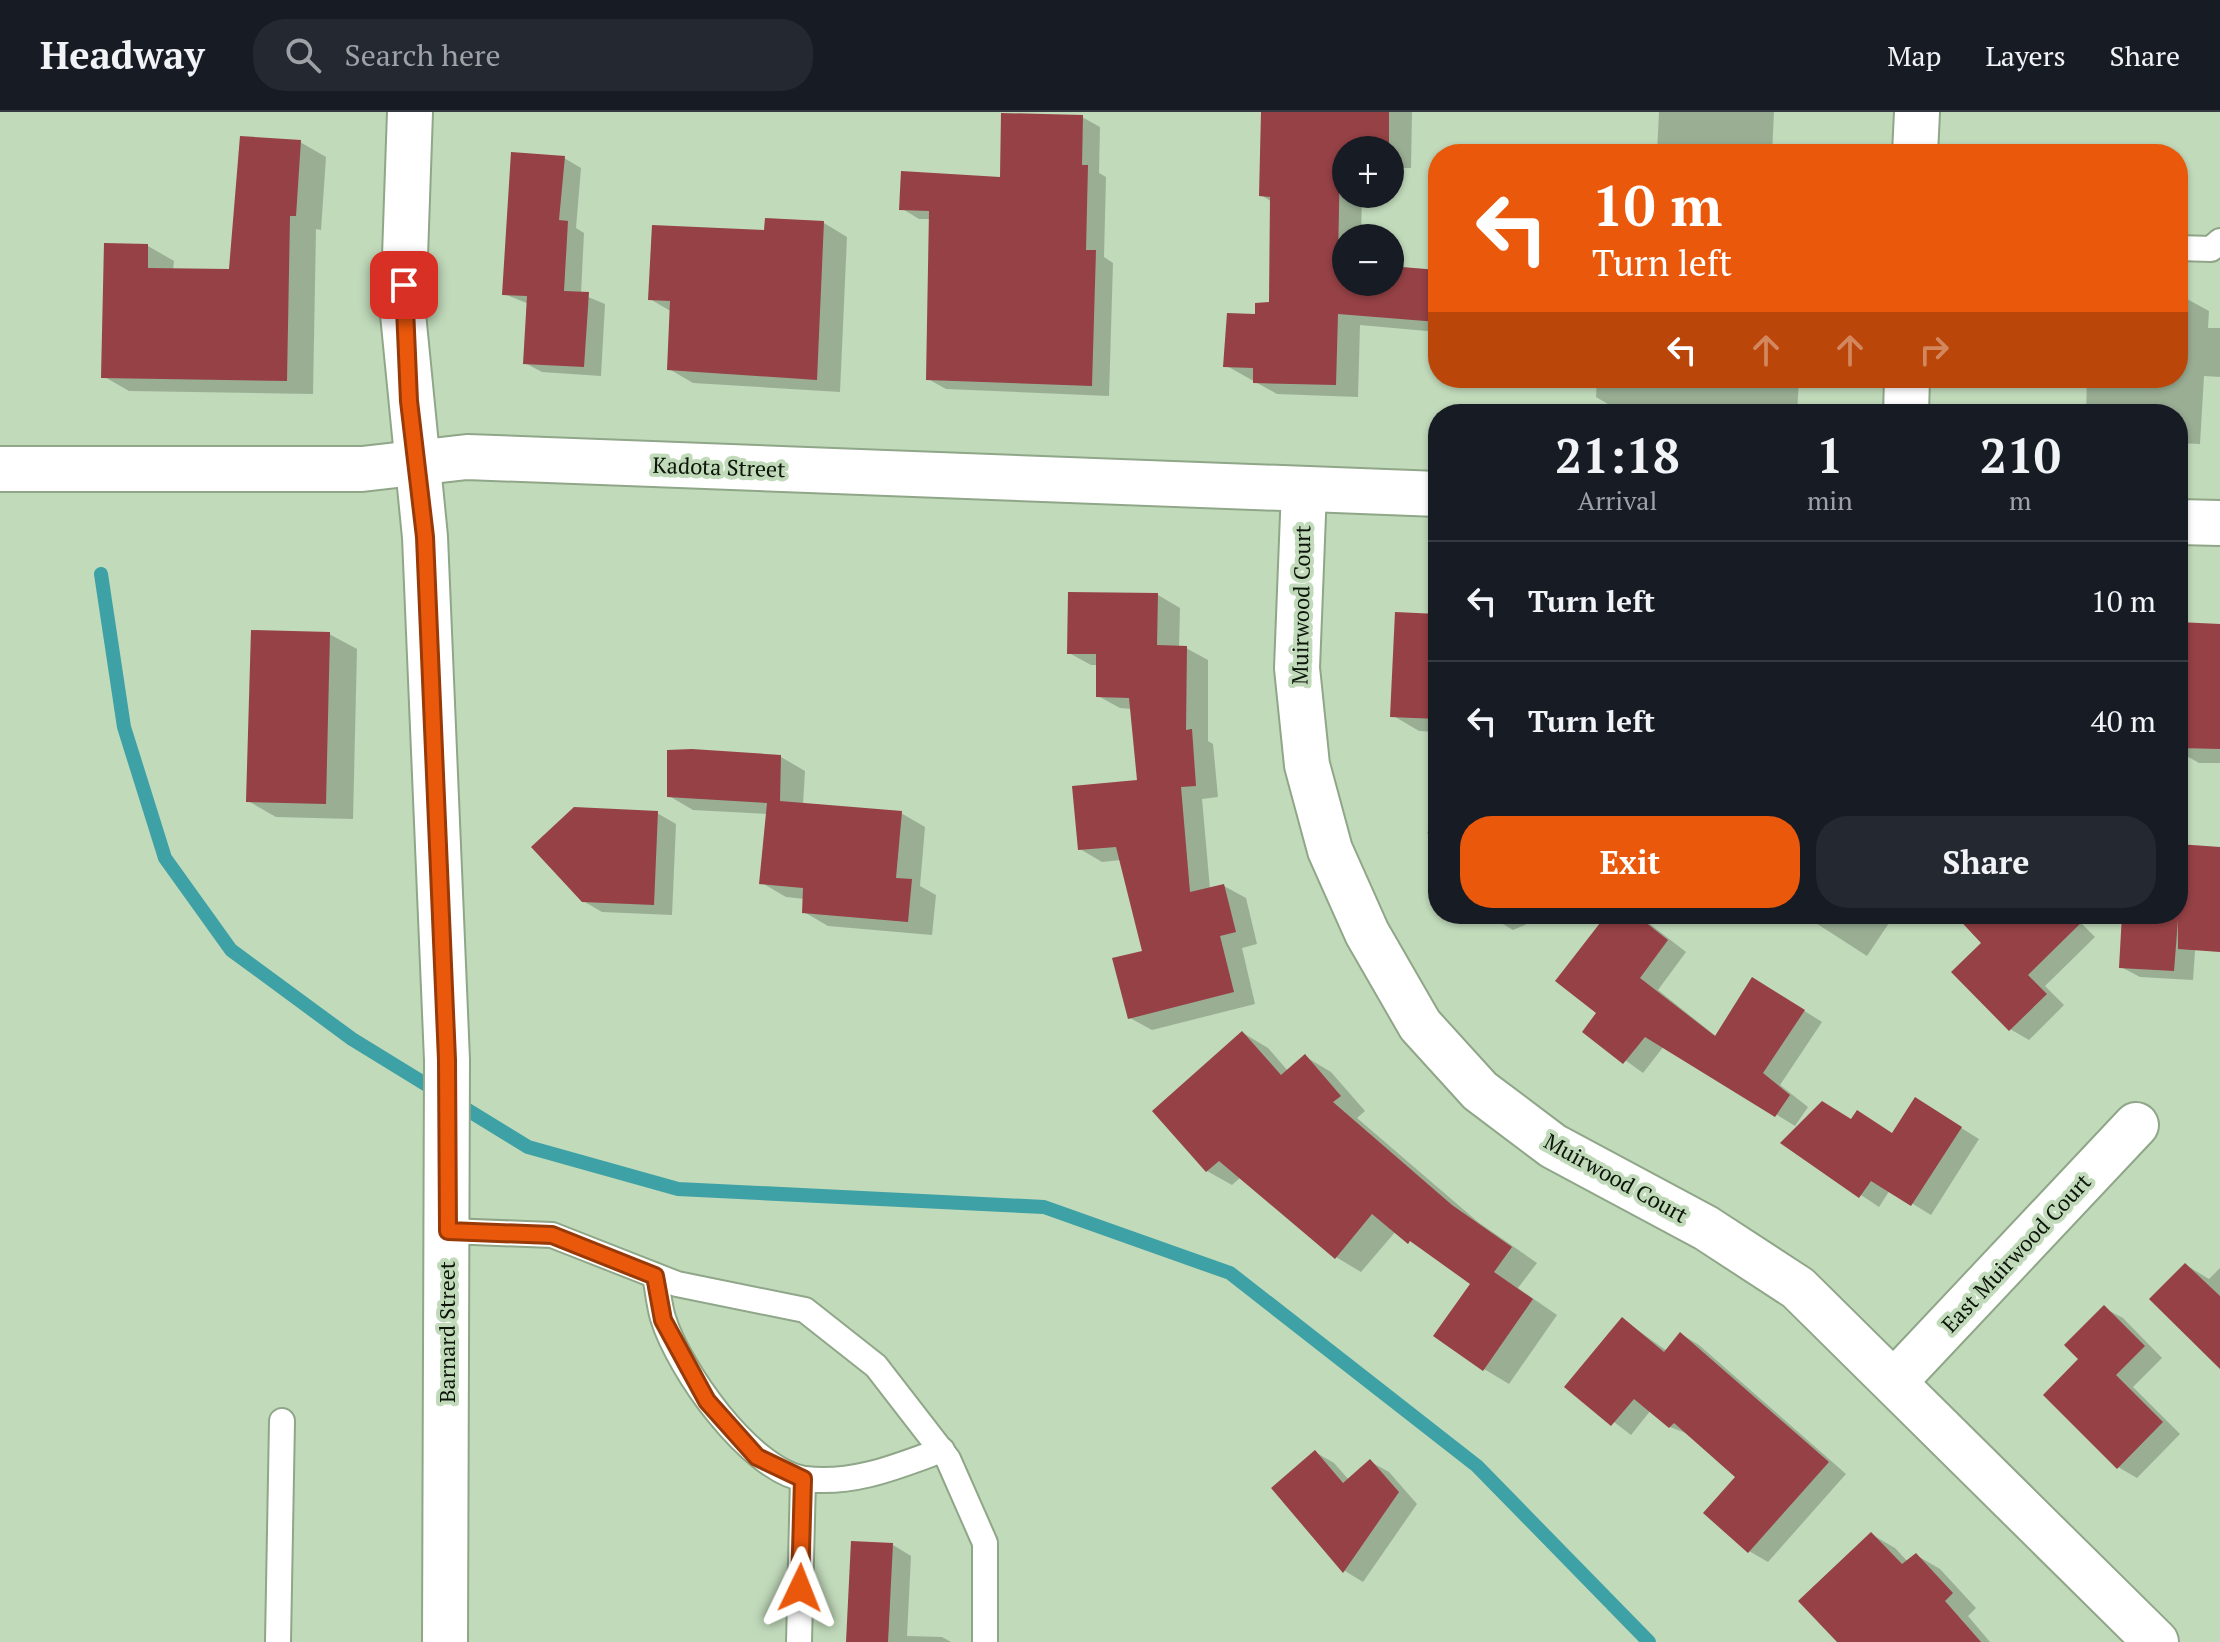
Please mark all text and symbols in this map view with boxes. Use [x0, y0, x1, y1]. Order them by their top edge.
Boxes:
search box [253, 19, 813, 91]
text: Headway [40, 30, 205, 80]
icon: search [281, 33, 325, 77]
text: Search here [345, 35, 501, 75]
text: Map [1887, 37, 1941, 74]
text: Layers [1985, 37, 2066, 74]
text: Share [2110, 37, 2180, 74]
map controls [1332, 136, 1404, 296]
button: + [1332, 136, 1404, 208]
text: 10 m [1592, 168, 1722, 242]
icon: left [1460, 176, 1564, 280]
button: − [1332, 224, 1404, 296]
text: Turn left [1592, 239, 1732, 286]
pin [370, 251, 438, 319]
icon: arrive [382, 263, 426, 307]
icon: left [1660, 328, 1704, 372]
icon: ahead [1744, 328, 1788, 372]
icon: ahead [1828, 328, 1872, 372]
icon: right [1912, 328, 1956, 372]
text: 21:18 [1555, 423, 1680, 487]
text: 1 [1816, 423, 1843, 487]
text: 210 [1980, 423, 2061, 487]
street label: Kadota Street [652, 450, 786, 483]
text: Arrival [1578, 483, 1657, 517]
text: min [1807, 483, 1853, 517]
text: m [2009, 483, 2032, 517]
street label: Muirwood Court [1285, 525, 1316, 685]
icon: left [1460, 579, 1504, 623]
text: Turn left [1528, 581, 1655, 621]
text: 10 m [2091, 581, 2156, 621]
icon: left [1460, 699, 1504, 743]
text: Turn left [1528, 701, 1655, 741]
text: 40 m [2091, 701, 2156, 741]
button: Exit [1460, 816, 1800, 908]
button: Share [1816, 816, 2156, 908]
street label: Muirwood Court [1539, 1126, 1693, 1229]
street label: East Muirwood Court [1935, 1167, 2097, 1338]
street label: Barnard Street [432, 1261, 461, 1403]
position arrow [758, 1546, 842, 1630]

